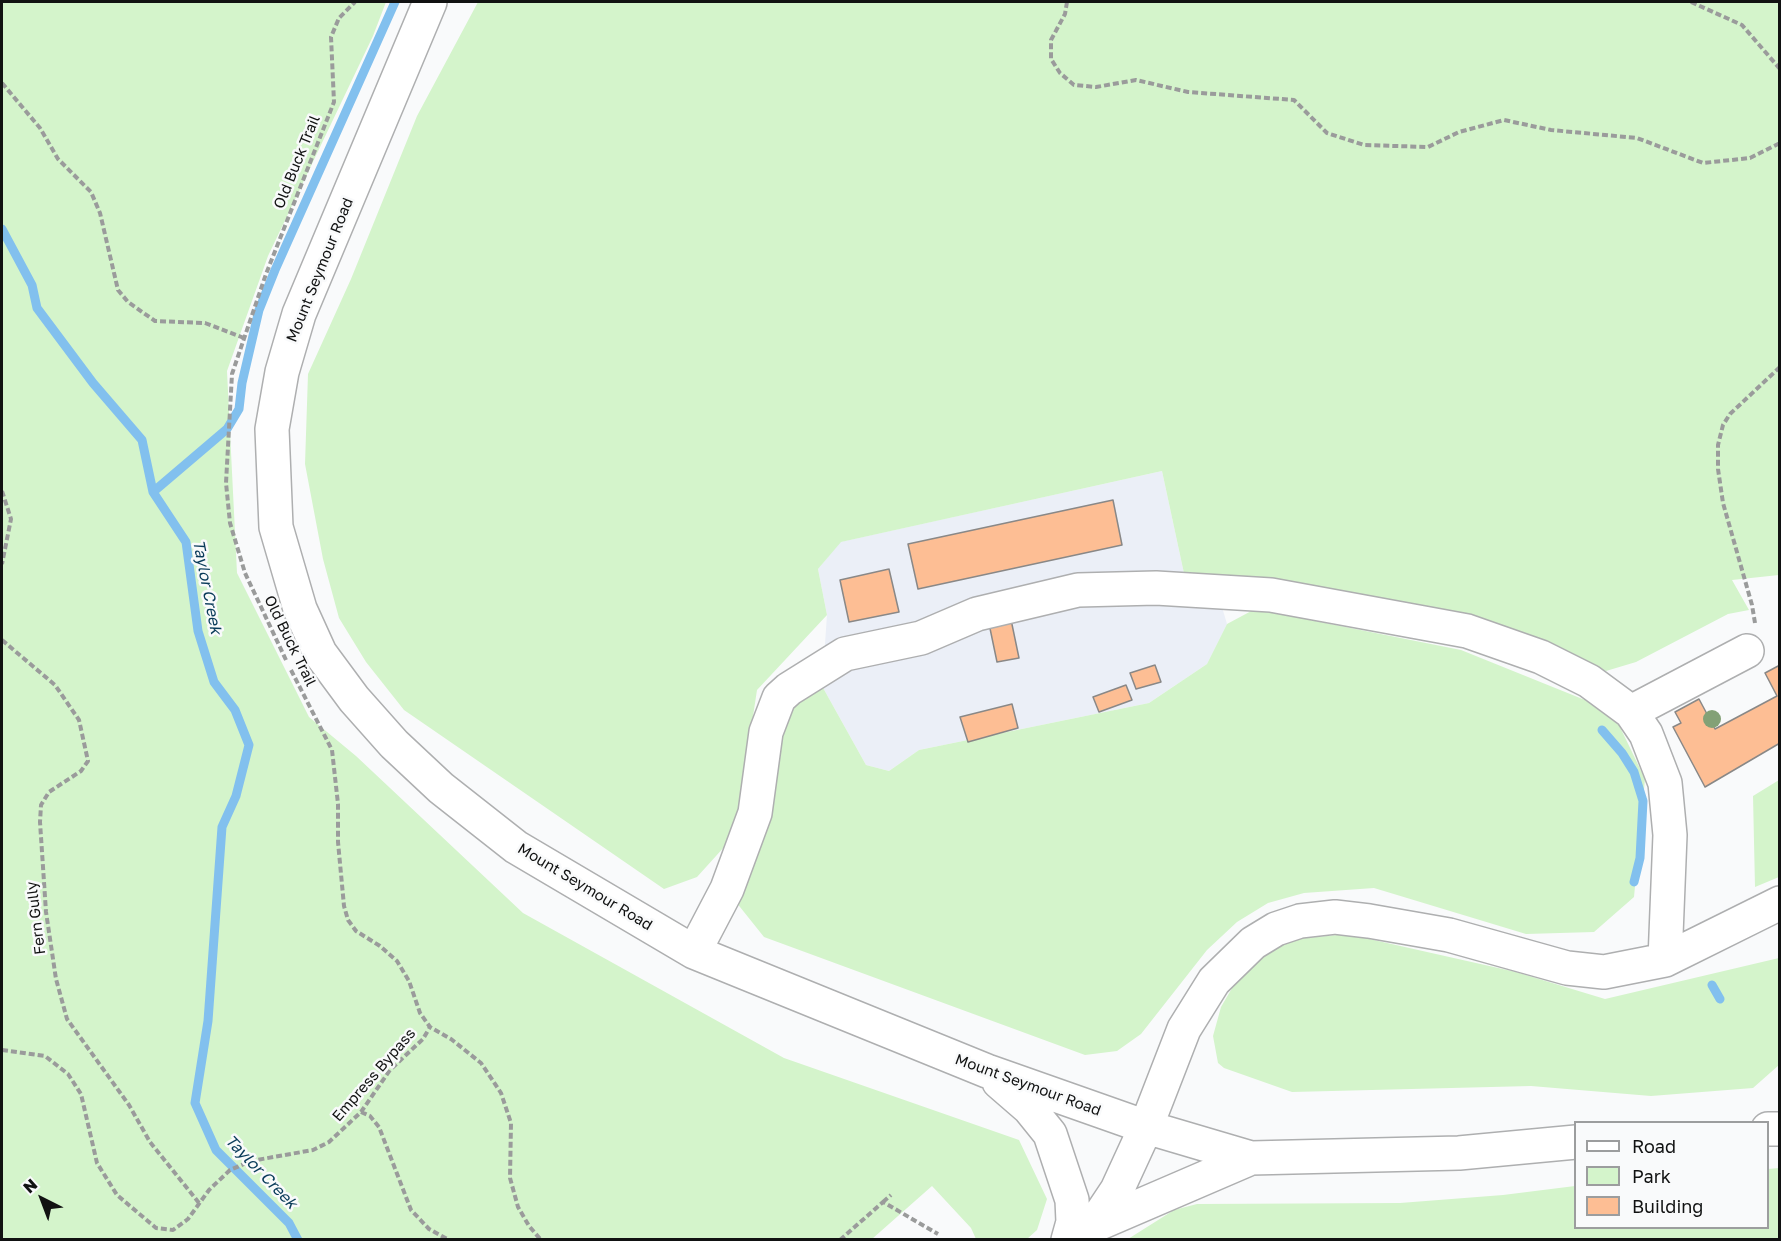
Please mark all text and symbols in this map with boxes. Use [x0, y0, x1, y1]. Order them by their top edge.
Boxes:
street label: Old Buck Trail [270, 113, 324, 211]
street label: Mount Seymour Road [283, 195, 357, 345]
water label: Taylor Creek [188, 538, 226, 636]
street label: Old Buck Trail [260, 592, 320, 690]
street label: Mount Seymour Road [514, 840, 656, 934]
street label: Fern Gully [23, 880, 49, 956]
street label: Empress Bypass [329, 1025, 419, 1125]
street label: Mount Seymour Road [953, 1050, 1103, 1120]
legend [1574, 1121, 1769, 1229]
water label: Taylor Creek [221, 1131, 301, 1213]
text: Road [1632, 1135, 1676, 1157]
text: Park [1632, 1165, 1671, 1187]
north arrow [12, 1169, 72, 1229]
text: N [19, 1174, 41, 1197]
text: Building [1632, 1195, 1703, 1217]

